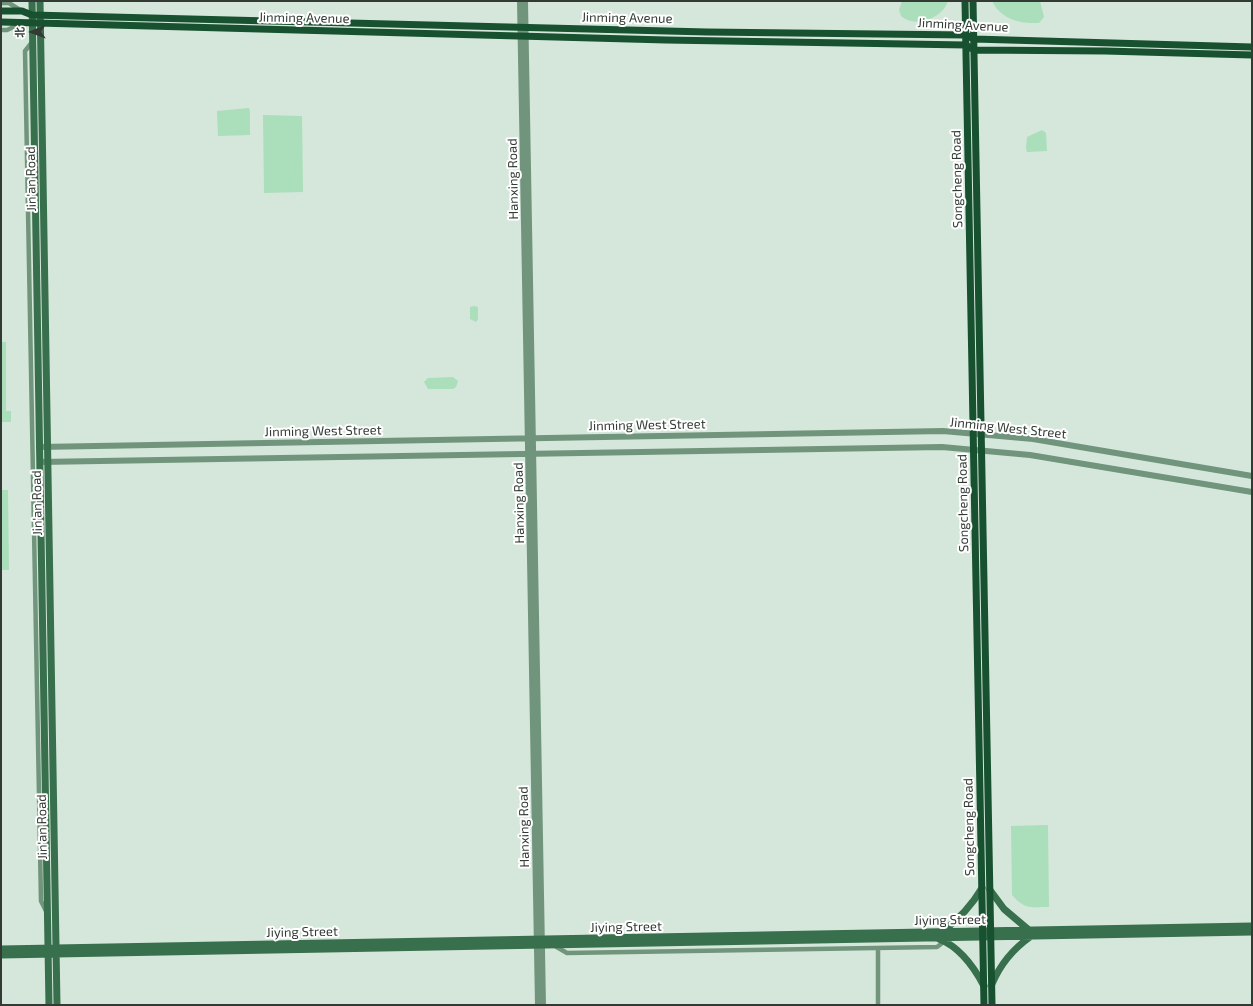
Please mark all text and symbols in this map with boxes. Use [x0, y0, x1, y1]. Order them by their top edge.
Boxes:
street label: Jinming Avenue [258, 9, 350, 27]
street label: Jinming Avenue [581, 9, 673, 27]
north arrow [12, 12, 52, 52]
street label: Jinming Avenue [917, 15, 1009, 35]
text: 北 [13, 27, 26, 38]
street label: Songcheng Road [948, 130, 966, 228]
street label: Hanxing Road [504, 138, 522, 220]
street label: Jin'an Road [23, 146, 39, 212]
street label: Jinming West Street [949, 414, 1067, 442]
street label: Jinming West Street [588, 416, 706, 434]
street label: Jinming West Street [264, 422, 382, 440]
street label: Songcheng Road [954, 454, 972, 552]
street label: Hanxing Road [510, 462, 528, 544]
street label: Jin'an Road [29, 470, 45, 536]
street label: Songcheng Road [960, 778, 978, 876]
street label: Hanxing Road [515, 786, 533, 868]
street label: Jin'an Road [34, 794, 50, 860]
street label: Jiying Street [914, 912, 986, 928]
street label: Jiying Street [590, 919, 662, 935]
street label: Jiying Street [266, 924, 338, 940]

